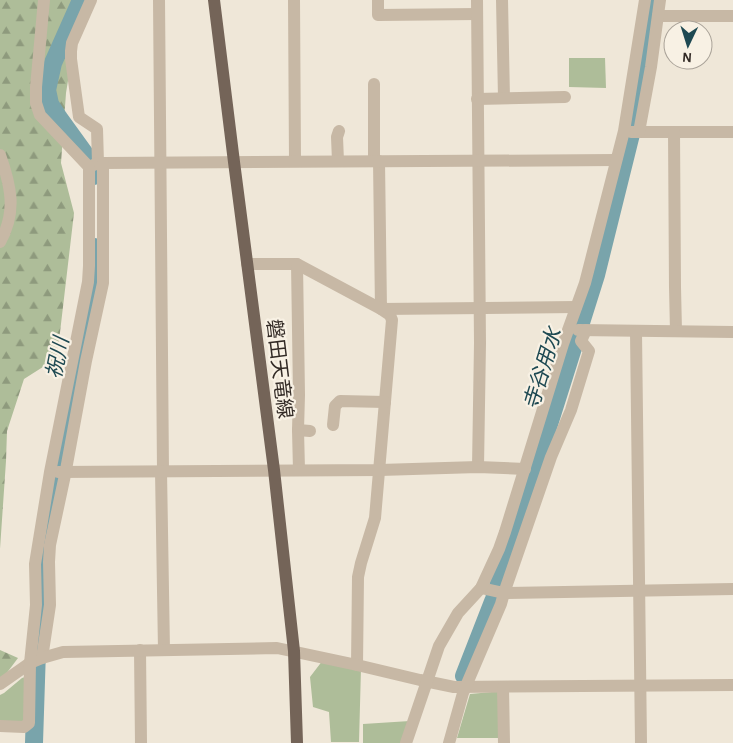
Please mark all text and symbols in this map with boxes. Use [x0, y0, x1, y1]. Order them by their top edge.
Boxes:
north arrow [663, 20, 713, 70]
text: N [682, 50, 693, 64]
street label: 磐田天竜線 [263, 318, 297, 420]
water label: 寺谷用水 [520, 324, 566, 412]
water label: 祝川 [43, 333, 73, 381]

